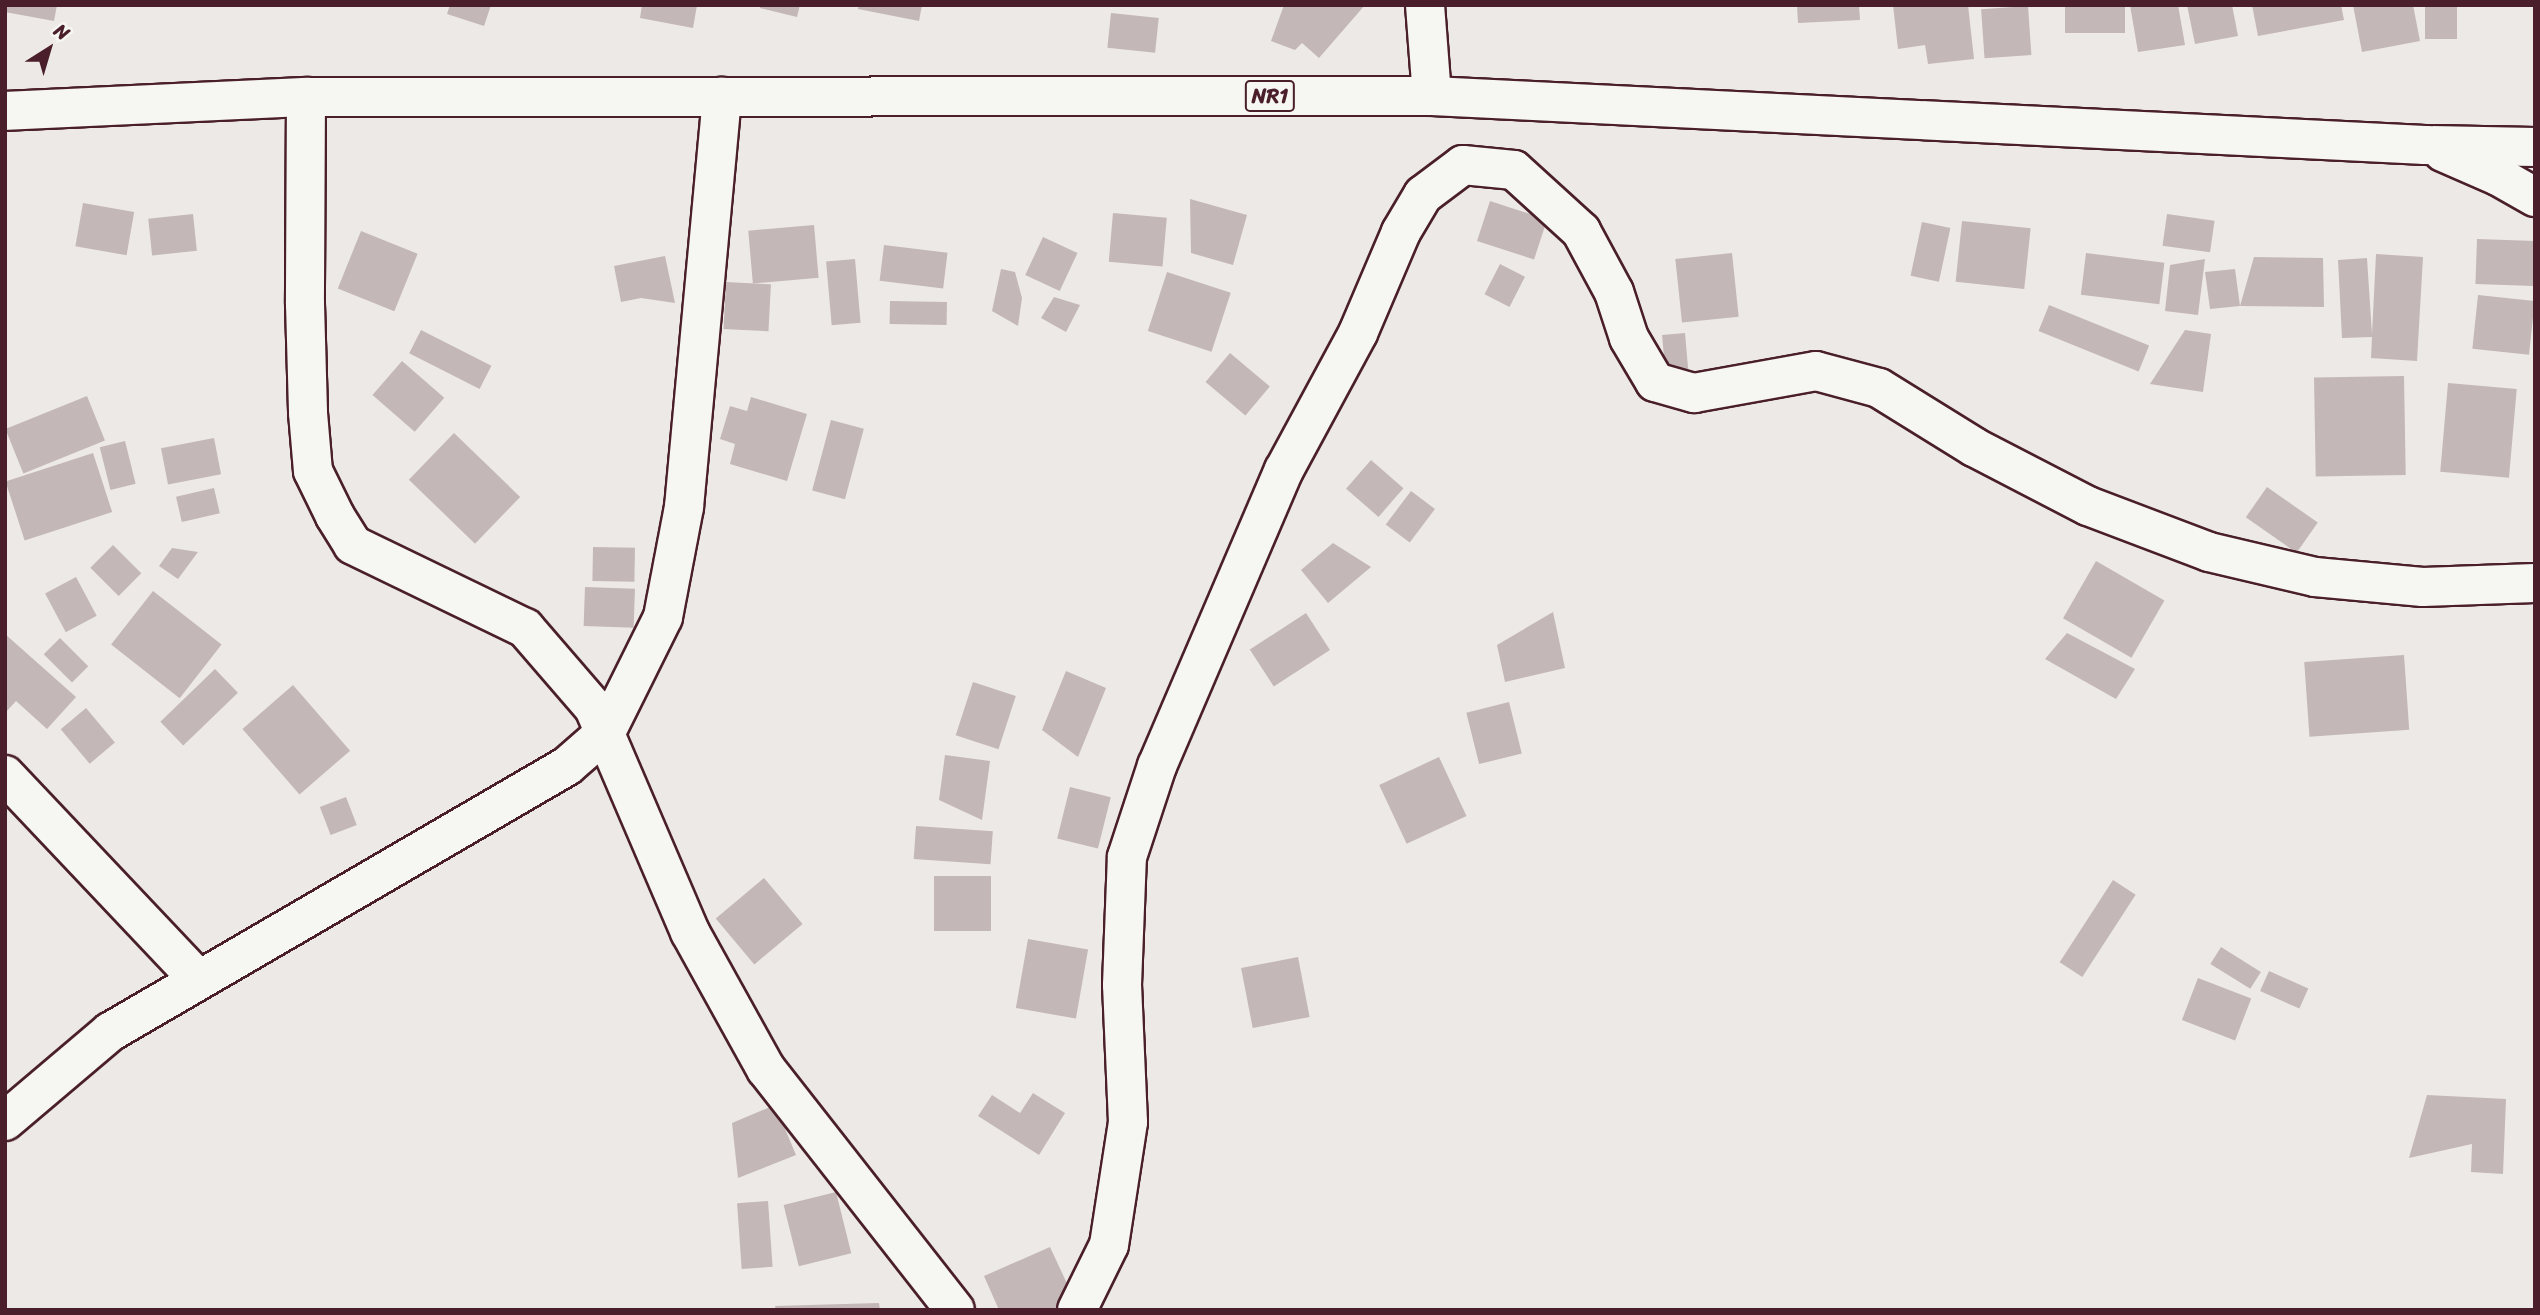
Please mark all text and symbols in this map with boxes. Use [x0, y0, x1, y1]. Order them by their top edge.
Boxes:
north arrow [14, 14, 84, 84]
text: N [47, 15, 77, 49]
road number: NR1 [1244, 78, 1296, 114]

